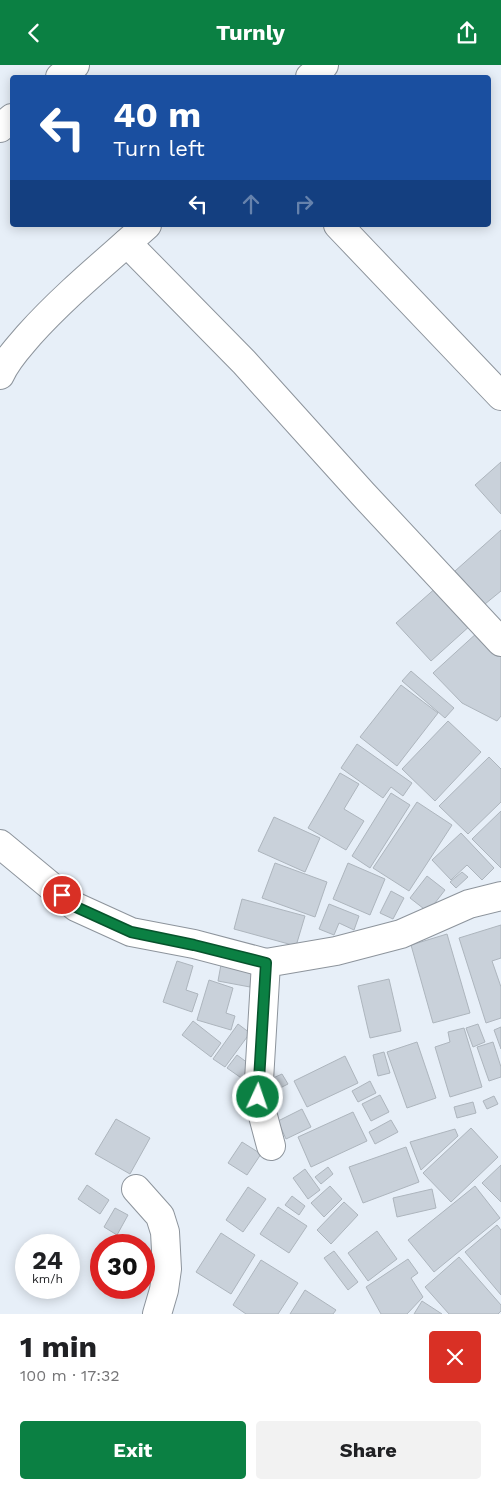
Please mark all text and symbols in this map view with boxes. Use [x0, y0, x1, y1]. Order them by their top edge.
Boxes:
icon: back [20, 19, 48, 47]
icon: share [453, 19, 481, 47]
text: Turnly [216, 20, 285, 45]
text: 40 m [113, 94, 201, 136]
icon: left [30, 95, 95, 160]
text: Turn left [113, 136, 205, 161]
icon: left [184, 190, 212, 218]
icon: ahead [237, 190, 265, 218]
icon: right [290, 190, 318, 218]
pin [41, 874, 83, 916]
icon: arrive [48, 881, 76, 909]
position arrow [231, 1070, 283, 1122]
speed limit sign: 30 [90, 1234, 155, 1299]
text: 24 [32, 1246, 63, 1275]
text: km/h [32, 1272, 63, 1286]
text: 1 min [20, 1329, 97, 1364]
button: close [429, 1331, 481, 1383]
text: 100 m · 17:32 [20, 1366, 120, 1385]
button: Exit [20, 1421, 246, 1479]
button: Share [256, 1421, 481, 1479]

